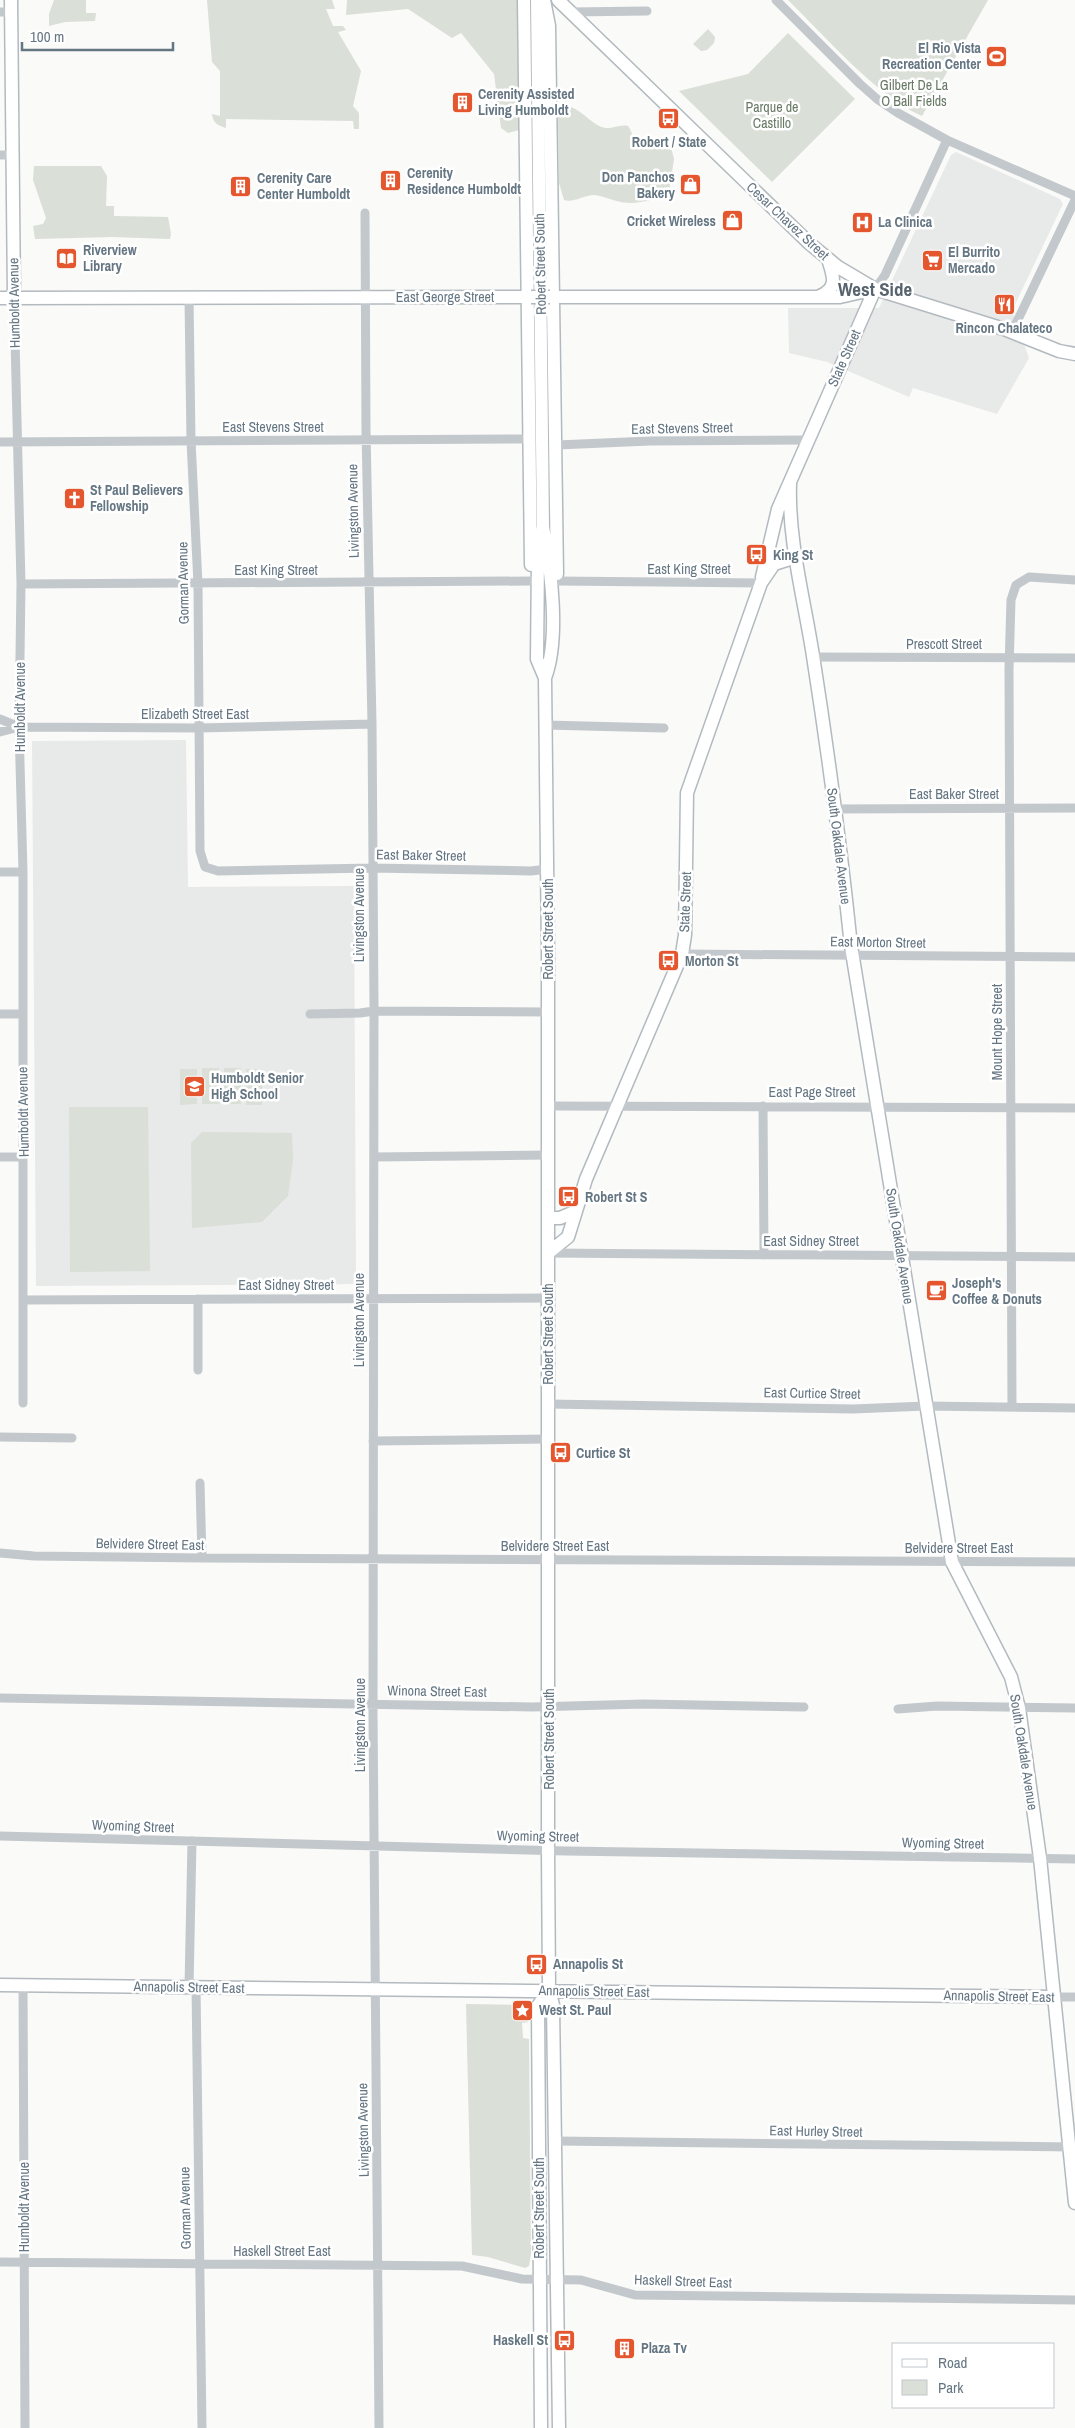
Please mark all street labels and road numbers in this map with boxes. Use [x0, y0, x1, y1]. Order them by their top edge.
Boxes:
street label: Cesar Chavez Street [743, 178, 833, 264]
street label: Robert Street South [530, 213, 550, 315]
street label: Humboldt Avenue [4, 258, 24, 348]
street label: East George Street [396, 288, 494, 306]
street label: State Street [823, 327, 865, 389]
street label: East Stevens Street [222, 418, 324, 436]
street label: East Stevens Street [631, 418, 733, 438]
street label: Livingston Avenue [343, 464, 363, 558]
street label: Gorman Avenue [173, 541, 193, 625]
street label: East King Street [647, 560, 731, 578]
street label: East King Street [234, 561, 318, 579]
street label: Prescott Street [906, 635, 982, 653]
street label: Humboldt Avenue [11, 662, 29, 752]
street label: Elizabeth Street East [141, 705, 249, 723]
street label: East Baker Street [909, 785, 999, 803]
street label: South Oakdale Avenue [823, 787, 855, 905]
street label: East Baker Street [376, 845, 466, 865]
street label: Livingston Avenue [350, 868, 368, 962]
street label: State Street [675, 871, 695, 933]
street label: Robert Street South [539, 878, 557, 980]
street label: East Morton Street [830, 932, 926, 952]
street label: Mount Hope Street [988, 984, 1006, 1080]
street label: Humboldt Avenue [13, 1067, 33, 1157]
street label: East Page Street [769, 1083, 855, 1101]
street label: South Oakdale Avenue [882, 1187, 918, 1305]
street label: East Sidney Street [763, 1232, 859, 1250]
street label: Livingston Avenue [350, 1273, 368, 1367]
street label: East Sidney Street [238, 1276, 334, 1294]
street label: Robert Street South [539, 1283, 557, 1385]
street label: East Curtice Street [763, 1383, 861, 1403]
street label: Belvidere Street East [96, 1534, 204, 1554]
street label: Belvidere Street East [501, 1537, 609, 1555]
street label: Belvidere Street East [905, 1539, 1013, 1557]
street label: Livingston Avenue [351, 1678, 369, 1772]
street label: Winona Street East [387, 1681, 487, 1701]
street label: Robert Street South [540, 1688, 558, 1790]
street label: South Oakdale Avenue [1006, 1693, 1042, 1811]
street label: Wyoming Street [92, 1816, 174, 1836]
street label: Wyoming Street [497, 1826, 579, 1846]
street label: Wyoming Street [902, 1833, 984, 1853]
street label: Annapolis Street East [132, 1977, 245, 1997]
street label: Annapolis Street East [537, 1981, 650, 2001]
street label: Annapolis Street East [942, 1986, 1055, 2006]
street label: Livingston Avenue [353, 2083, 373, 2177]
street label: East Hurley Street [769, 2121, 863, 2141]
street label: Robert Street South [530, 2157, 548, 2259]
street label: Humboldt Avenue [15, 2162, 33, 2252]
street label: Gorman Avenue [175, 2166, 195, 2250]
street label: Haskell Street East [233, 2242, 331, 2260]
street label: Haskell Street East [634, 2270, 732, 2292]

